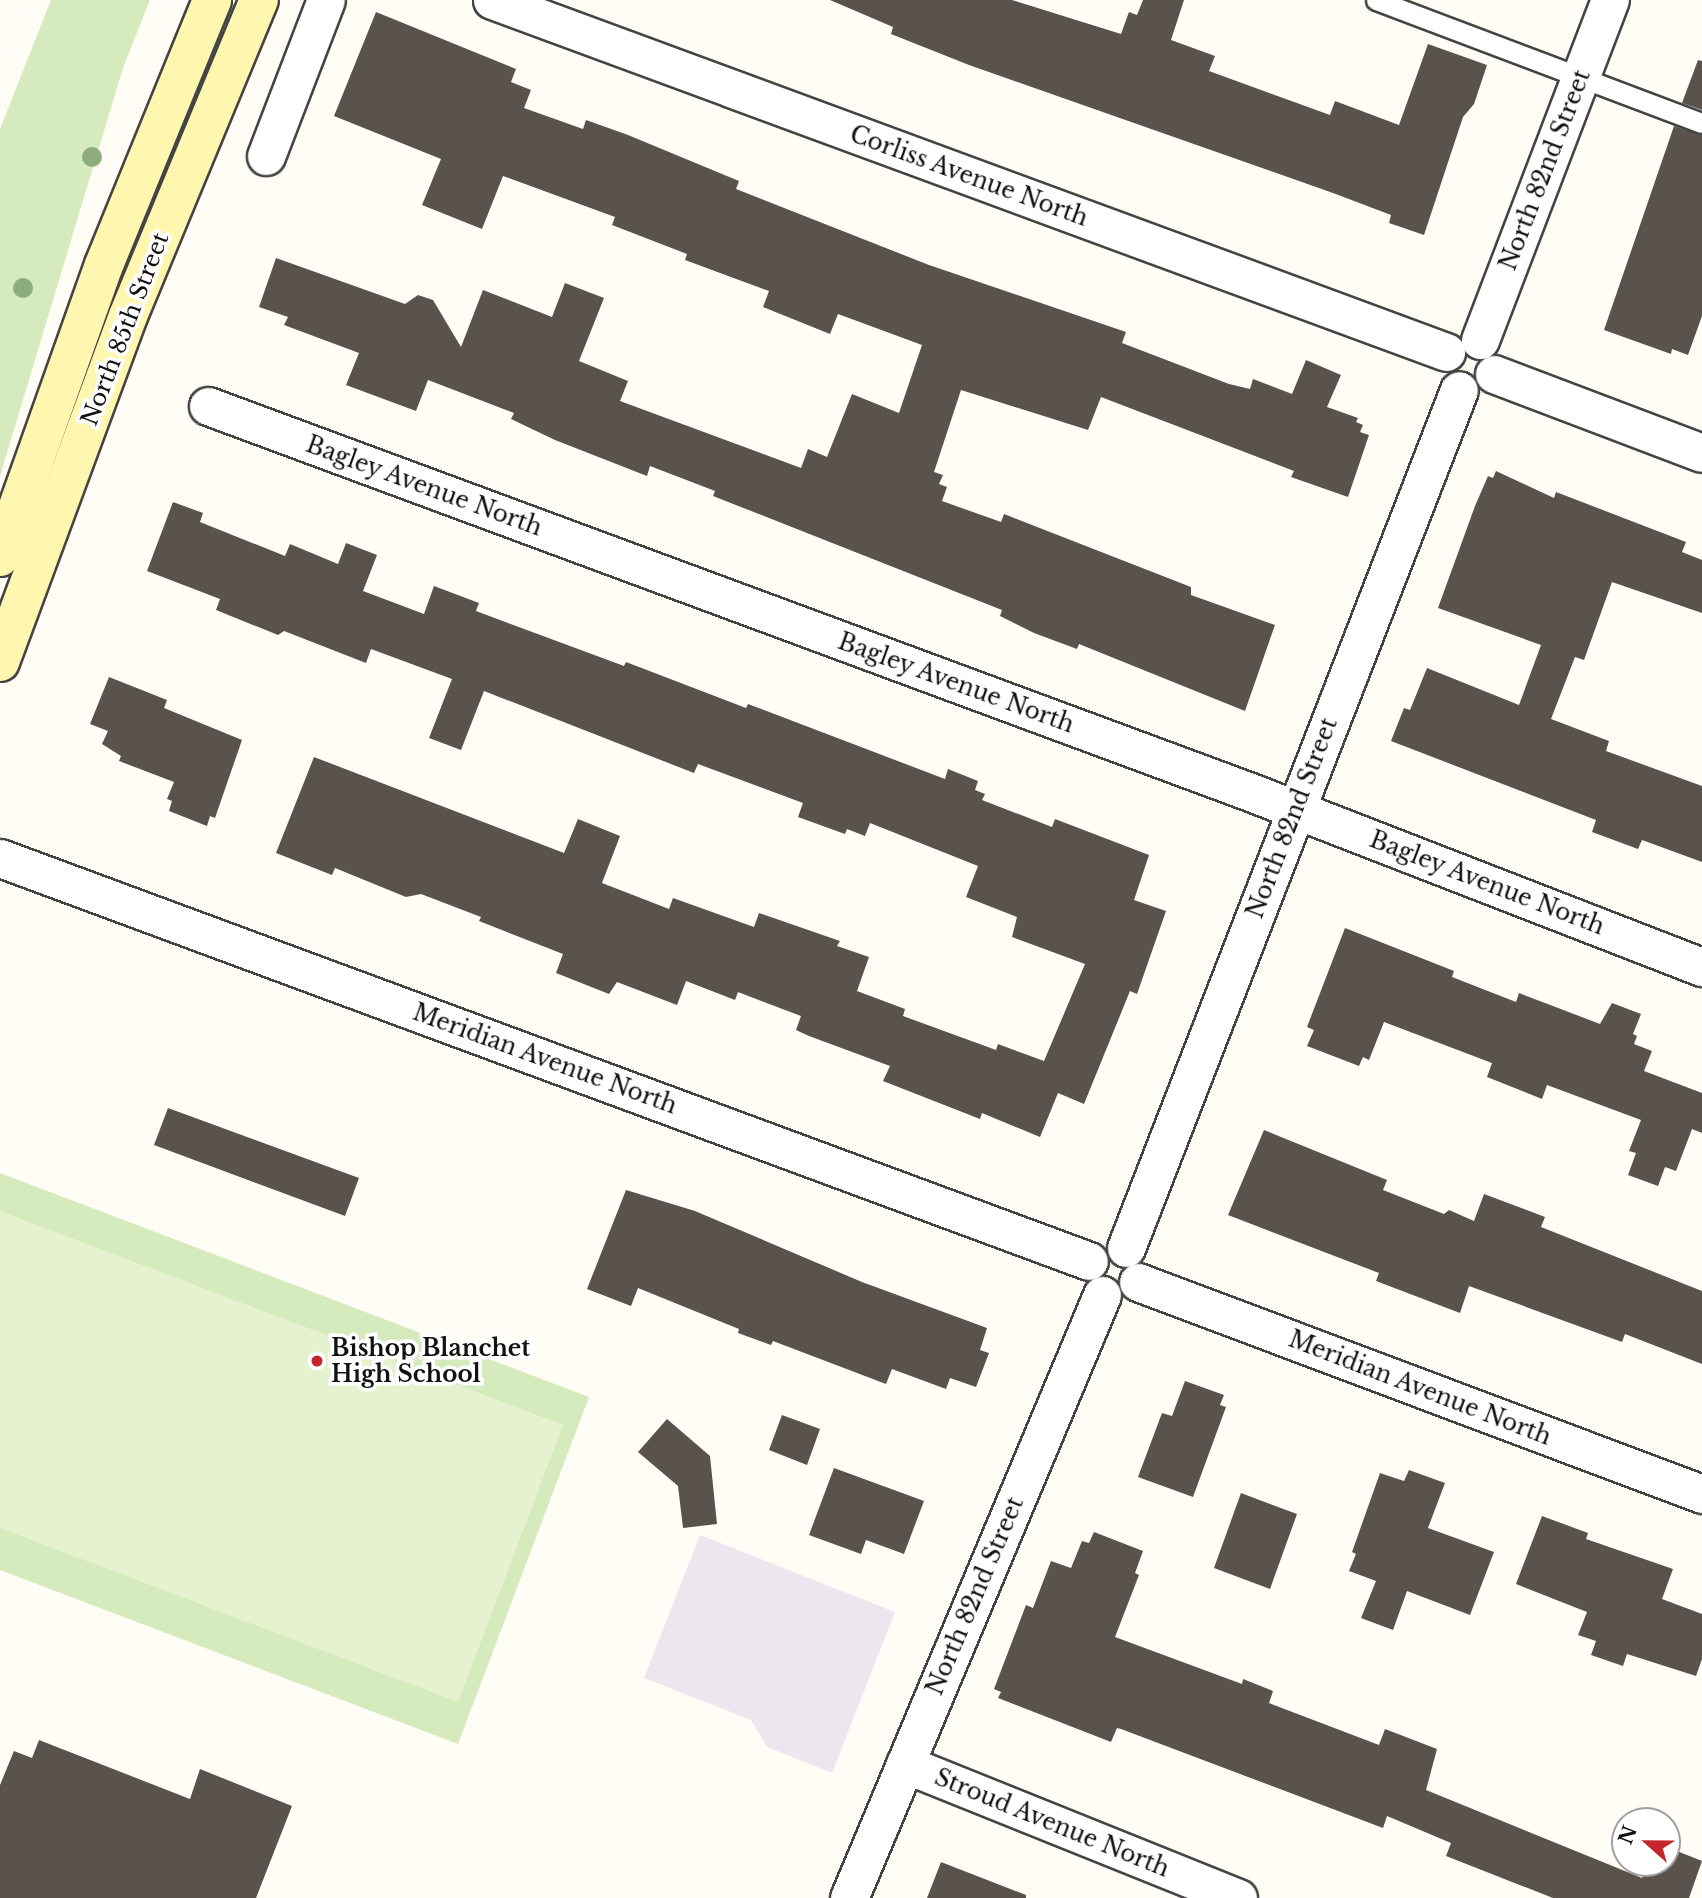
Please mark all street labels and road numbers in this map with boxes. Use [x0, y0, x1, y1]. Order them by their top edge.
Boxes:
street label: North 82nd Street [1494, 66, 1596, 274]
street label: Corliss Avenue North [846, 120, 1092, 232]
street label: North 85th Street [75, 229, 175, 429]
street label: Bagley Avenue North [302, 430, 546, 542]
street label: Bagley Avenue North [834, 627, 1078, 739]
street label: North 82nd Street [1241, 714, 1343, 922]
street label: Bagley Avenue North [1365, 825, 1609, 941]
street label: Meridian Avenue North [409, 998, 681, 1120]
street label: Meridian Avenue North [1284, 1325, 1556, 1451]
street label: North 82nd Street [921, 1493, 1029, 1699]
street label: Stroud Avenue North [930, 1763, 1174, 1883]

